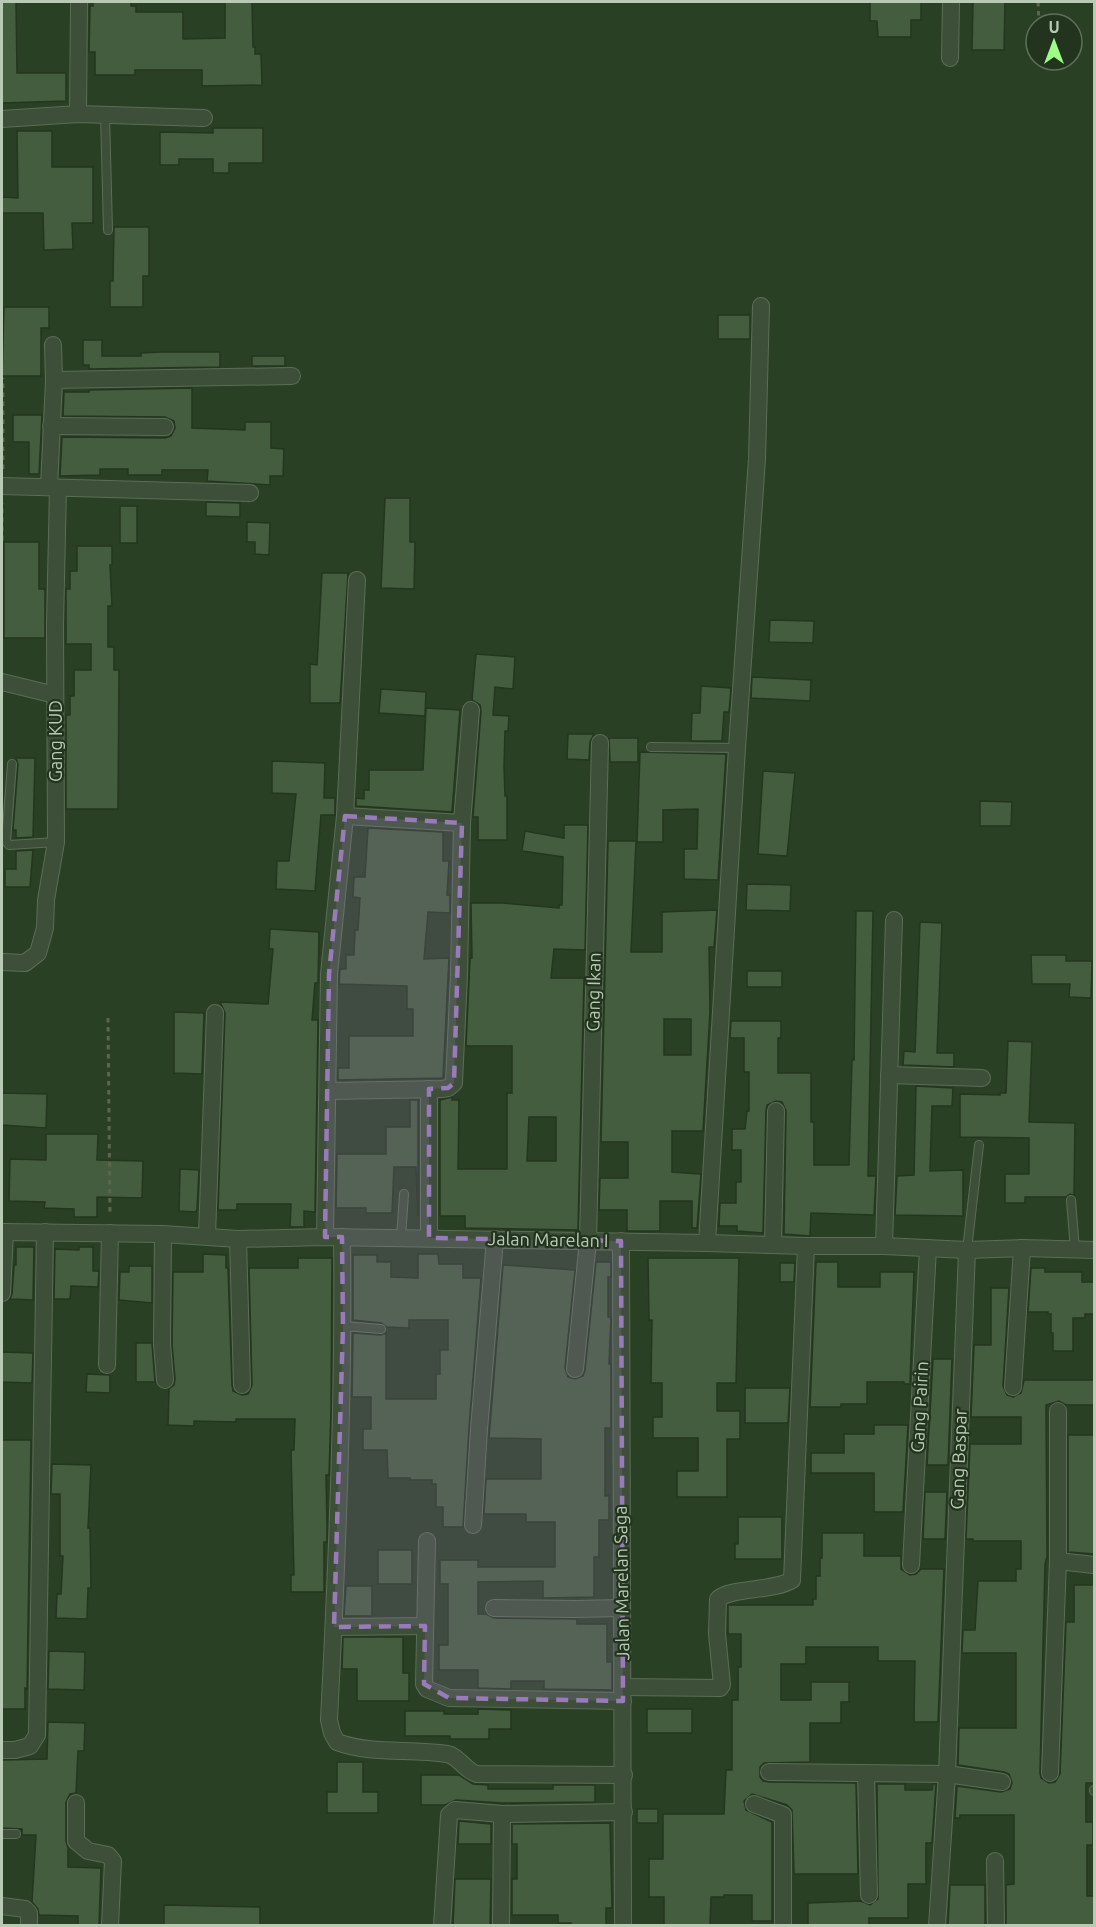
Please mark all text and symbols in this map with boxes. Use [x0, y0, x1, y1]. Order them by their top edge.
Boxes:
north arrow [1024, 12, 1084, 72]
text: U [1048, 18, 1060, 36]
street label: Gang KUD [45, 700, 65, 782]
street label: Gang Ikan [582, 952, 604, 1032]
street label: Jalan Marelan I [487, 1228, 609, 1250]
street label: Gang Pairin [907, 1361, 931, 1453]
street label: Gang Baspar [946, 1408, 970, 1510]
street label: Jalan Marelan Saga [610, 1505, 632, 1661]

